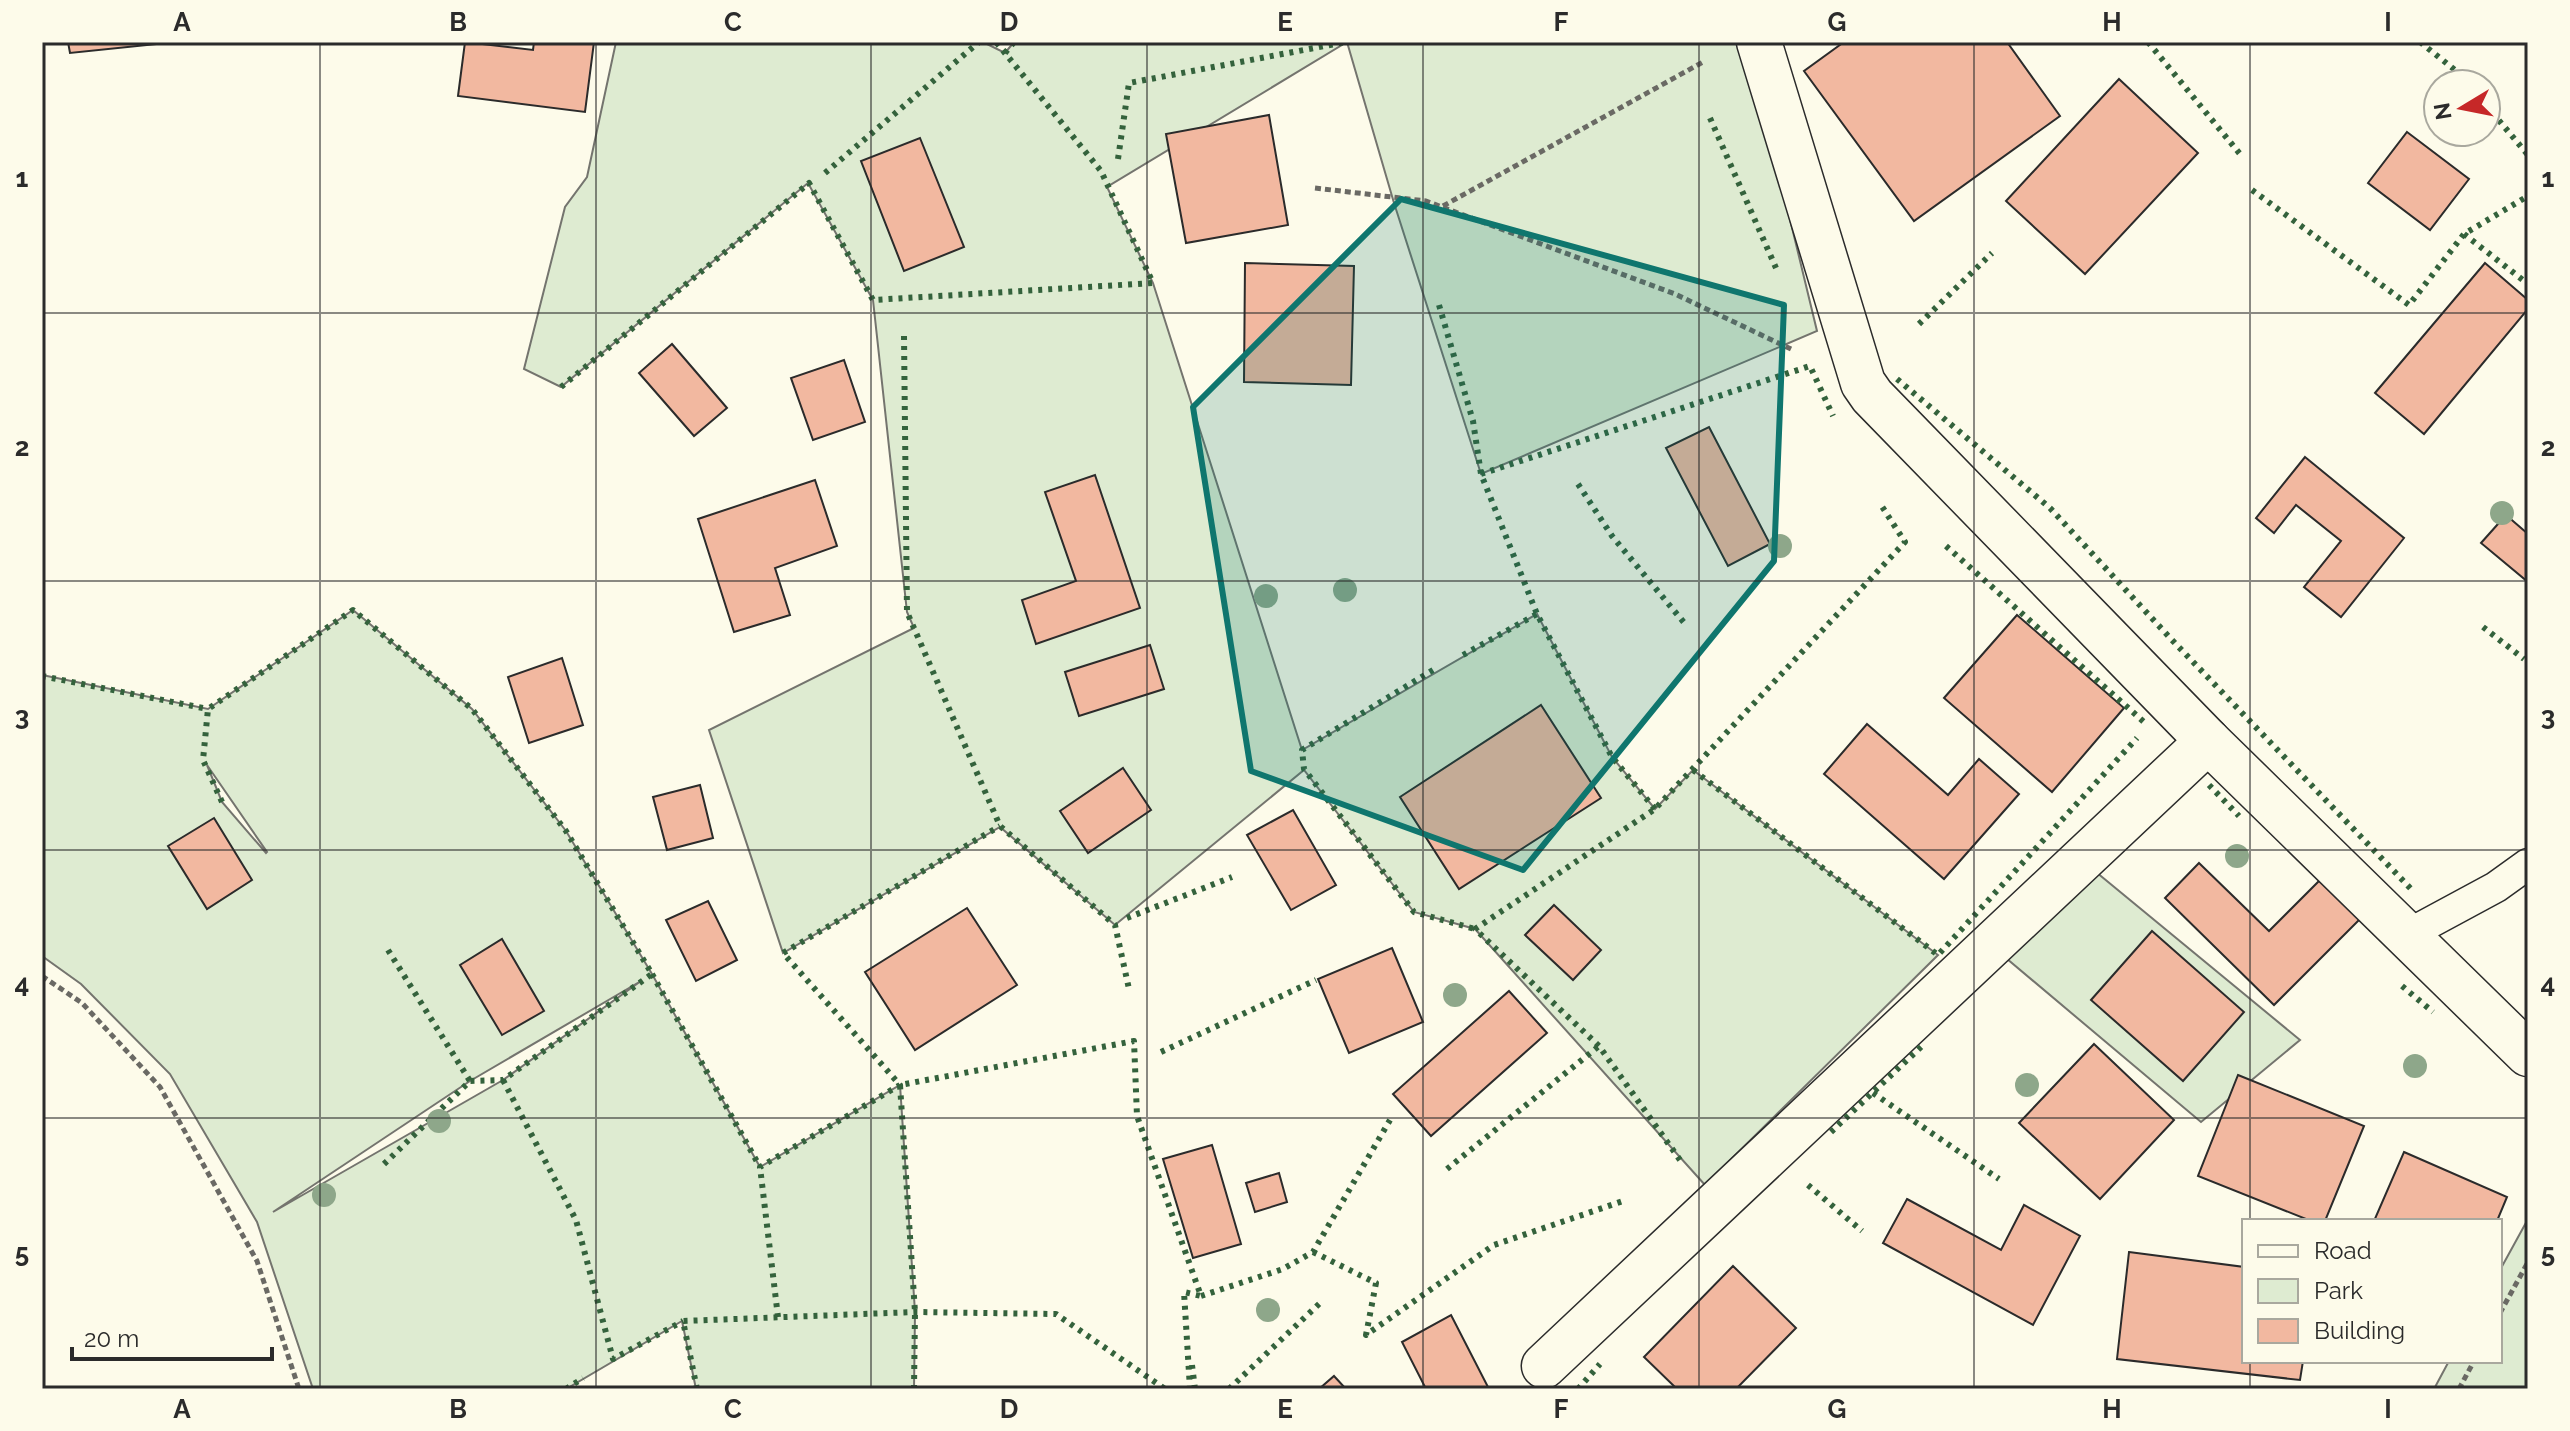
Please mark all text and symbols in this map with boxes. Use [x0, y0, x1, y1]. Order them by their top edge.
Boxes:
text: A [173, 7, 191, 37]
text: B [449, 7, 467, 37]
text: C [724, 7, 742, 37]
text: D [1000, 7, 1018, 37]
text: E [1277, 7, 1293, 37]
text: F [1554, 7, 1569, 37]
text: G [1828, 7, 1846, 37]
text: H [2102, 7, 2122, 37]
text: I [2384, 7, 2392, 37]
north arrow [2422, 68, 2502, 148]
text: N [2428, 101, 2457, 122]
text: 1 [16, 163, 29, 193]
text: 1 [2542, 163, 2555, 193]
text: 2 [15, 432, 29, 462]
text: 2 [2541, 432, 2555, 462]
text: 3 [15, 701, 29, 731]
text: 3 [2541, 701, 2555, 731]
text: 4 [15, 969, 29, 999]
text: 4 [2541, 969, 2555, 999]
legend [2242, 1219, 2502, 1363]
text: Road [2314, 1236, 2372, 1265]
text: 5 [15, 1238, 29, 1268]
text: 5 [2541, 1238, 2555, 1268]
text: Park [2314, 1276, 2363, 1305]
scale bar [72, 1311, 272, 1361]
text: Building [2314, 1316, 2405, 1345]
text: 20 m [84, 1324, 139, 1353]
text: A [173, 1394, 191, 1424]
text: B [449, 1394, 467, 1424]
text: C [724, 1394, 742, 1424]
text: D [1000, 1394, 1018, 1424]
text: E [1277, 1394, 1293, 1424]
text: F [1554, 1394, 1569, 1424]
text: G [1828, 1394, 1846, 1424]
text: H [2102, 1394, 2122, 1424]
text: I [2384, 1394, 2392, 1424]

